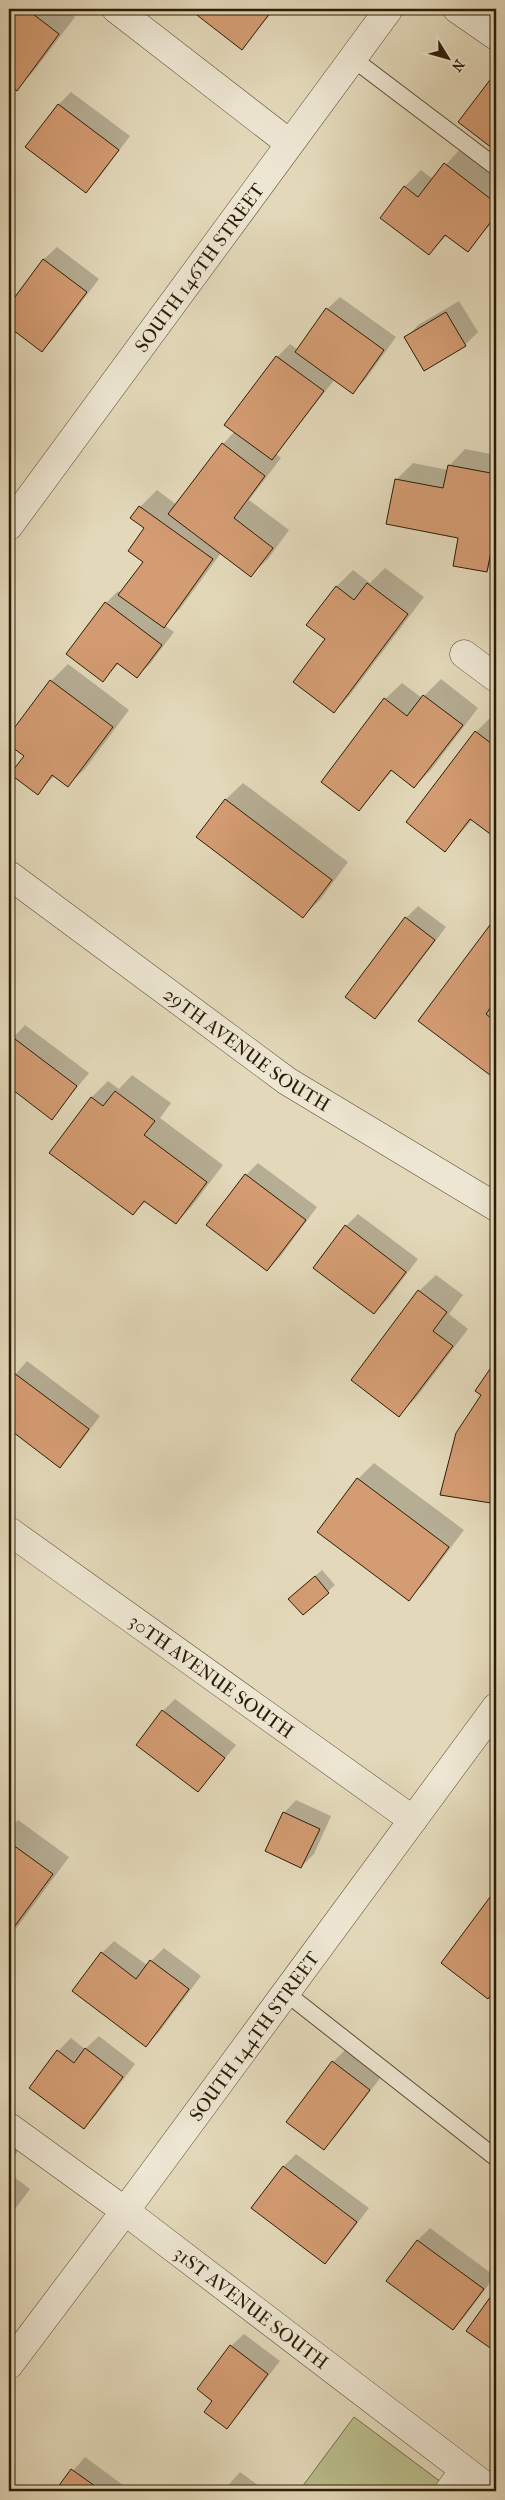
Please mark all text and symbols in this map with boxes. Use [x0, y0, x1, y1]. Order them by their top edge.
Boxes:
north arrow [422, 32, 472, 82]
text: N [448, 56, 468, 75]
street label: SOUTH 146TH STREET [131, 179, 269, 357]
street label: 29TH AVENUE SOUTH [159, 983, 334, 1116]
street label: 30TH AVENUE SOUTH [124, 1610, 298, 1743]
street label: SOUTH 144TH STREET [185, 1947, 324, 2126]
street label: 31ST AVENUE SOUTH [169, 2242, 332, 2374]

